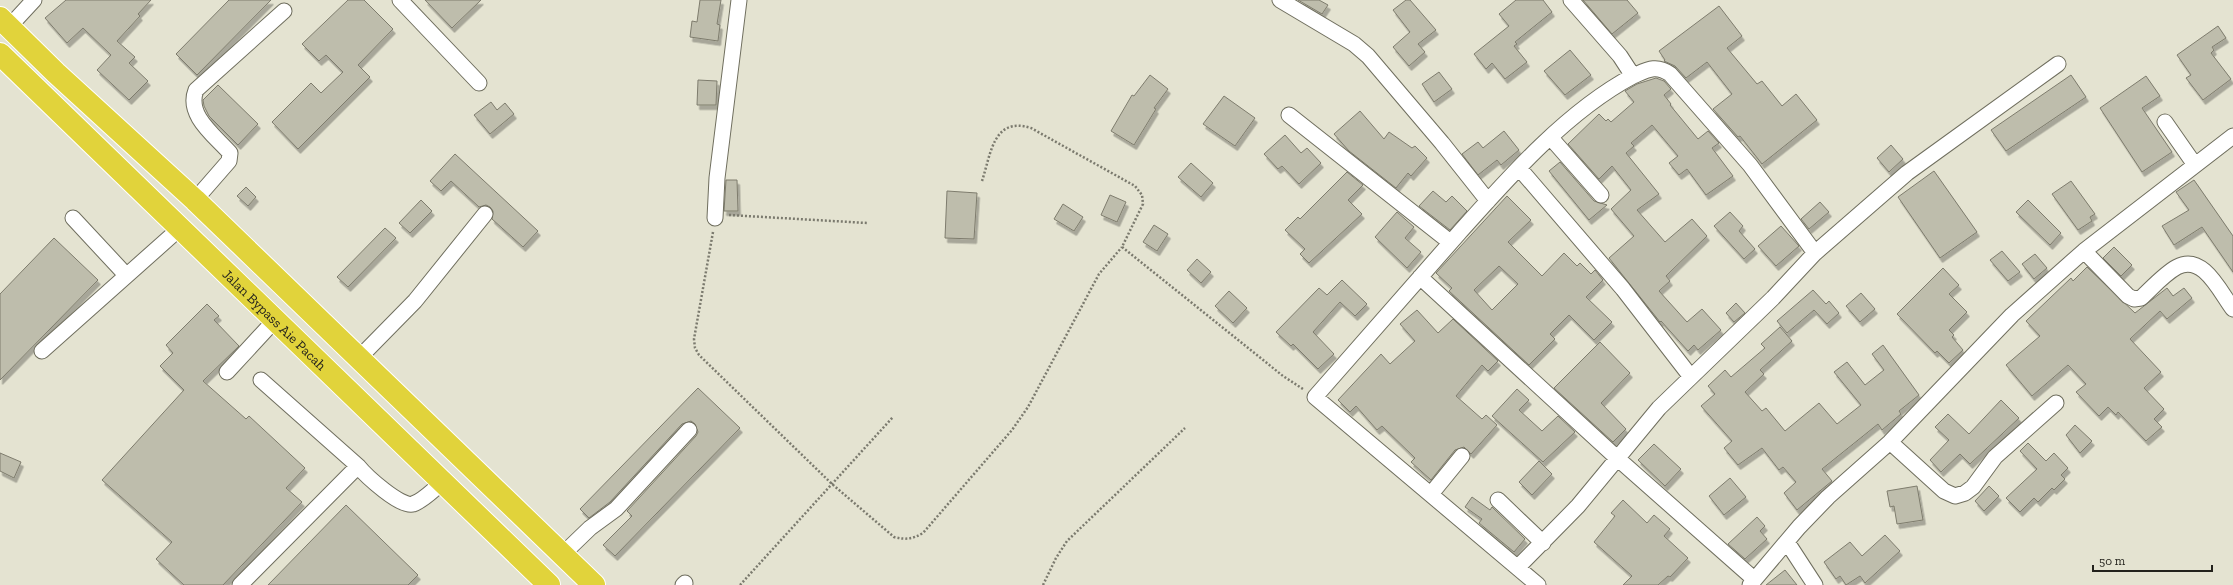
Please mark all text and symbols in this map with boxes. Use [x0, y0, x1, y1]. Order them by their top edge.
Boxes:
street label: Jalan Bypass Aie Pacah [219, 265, 330, 374]
scale bar [2093, 547, 2212, 573]
text: 50 m [2099, 554, 2126, 568]

